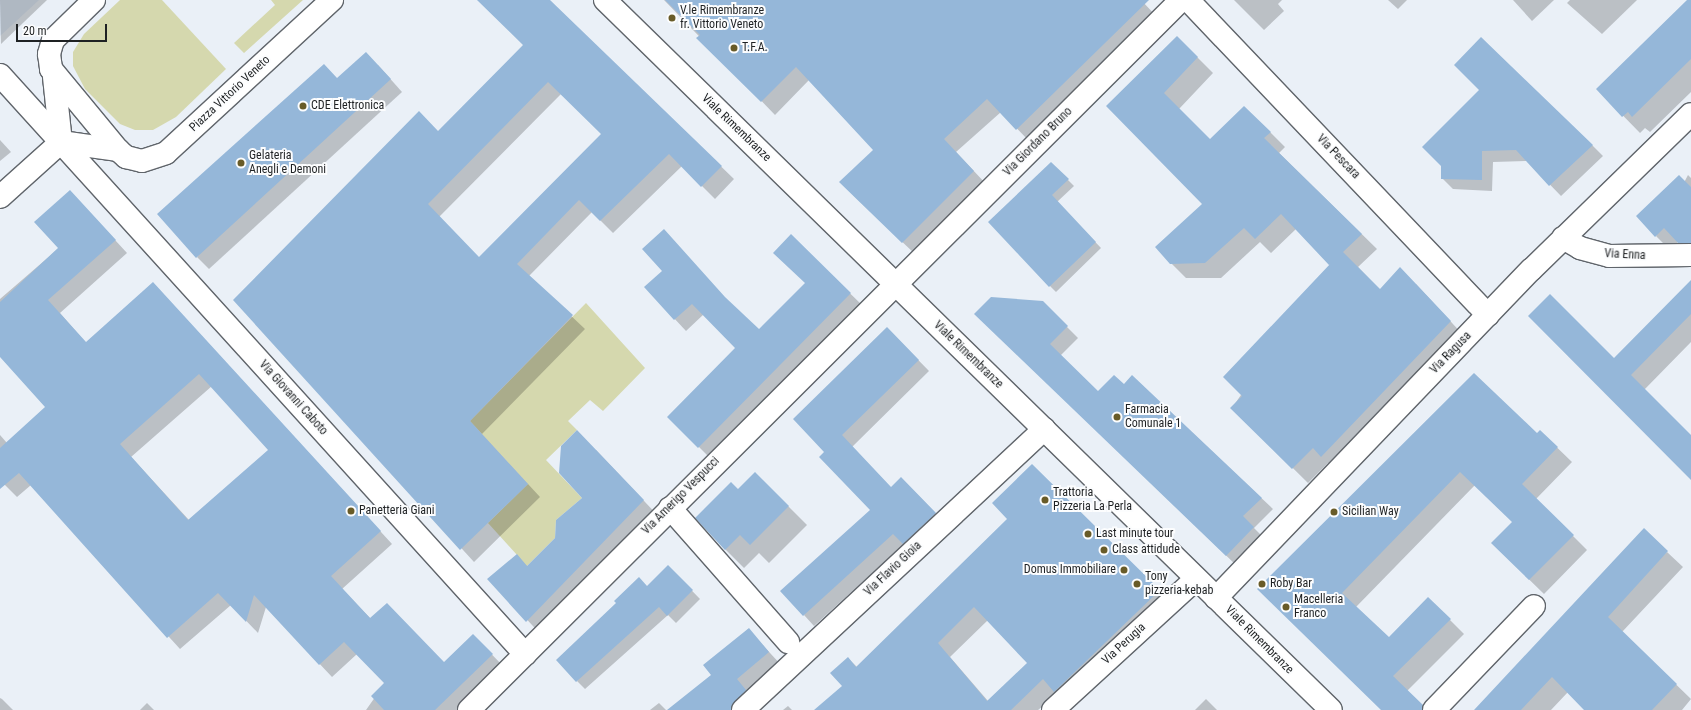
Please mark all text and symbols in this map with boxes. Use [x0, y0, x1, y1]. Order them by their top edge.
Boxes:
place label: V.le Rimembranze fr. Vittorio Veneto [680, 4, 764, 32]
marker: V.le Rimembranze fr. Vittorio Veneto [667, 13, 677, 23]
scale bar [18, 16, 109, 42]
text: 20 m [23, 24, 47, 38]
place label: T.F.A. [742, 41, 768, 55]
marker: T.F.A. [729, 43, 739, 53]
street label: Piazza Vittorio Veneto [187, 53, 273, 135]
street label: Viale Rimembranze [698, 91, 774, 165]
place label: CDE Elettronica [311, 99, 384, 113]
marker: CDE Elettronica [298, 101, 308, 111]
street label: Via Giordano Bruno [1001, 105, 1075, 179]
street label: Via Pescara [1313, 132, 1363, 182]
place label: Gelateria Anegli e Demoni [249, 149, 326, 177]
marker: Gelateria Anegli e Demoni [236, 158, 246, 168]
street label: Via Enna [1604, 247, 1646, 263]
street label: Viale Rimembranze [930, 318, 1006, 392]
street label: Via Ragusa [1427, 329, 1475, 377]
street label: Via Giovanni Caboto [256, 358, 330, 438]
place label: Farmacia Comunale 1 [1125, 403, 1181, 431]
marker: Farmacia Comunale 1 [1112, 412, 1122, 422]
street label: Via Amerigo Vespucci [639, 454, 723, 538]
place label: Trattoria Pizzeria La Perla [1053, 486, 1132, 514]
marker: Trattoria Pizzeria La Perla [1040, 495, 1050, 505]
place label: Panetteria Giani [359, 504, 435, 518]
place label: Sicilian Way [1342, 505, 1399, 519]
marker: Panetteria Giani [346, 506, 356, 516]
marker: Sicilian Way [1329, 507, 1339, 517]
place label: Last minute tour [1096, 527, 1173, 541]
marker: Last minute tour [1083, 529, 1093, 539]
street label: Via Flavio Gioia [861, 539, 925, 599]
place label: Class attidude [1112, 543, 1180, 557]
marker: Class attidude [1099, 545, 1109, 555]
place label: Domus Immobiliare [1024, 563, 1116, 577]
marker: Domus Immobiliare [1119, 565, 1129, 575]
place label: Tony pizzeria-kebab [1145, 570, 1213, 598]
place label: Roby Bar [1270, 577, 1312, 591]
marker: Tony pizzeria-kebab [1132, 579, 1142, 589]
marker: Roby Bar [1257, 579, 1267, 589]
place label: Macelleria Franco [1294, 593, 1343, 621]
marker: Macelleria Franco [1281, 602, 1291, 612]
street label: Viale Rimembranze [1222, 603, 1296, 677]
street label: Via Perugia [1099, 620, 1149, 668]

